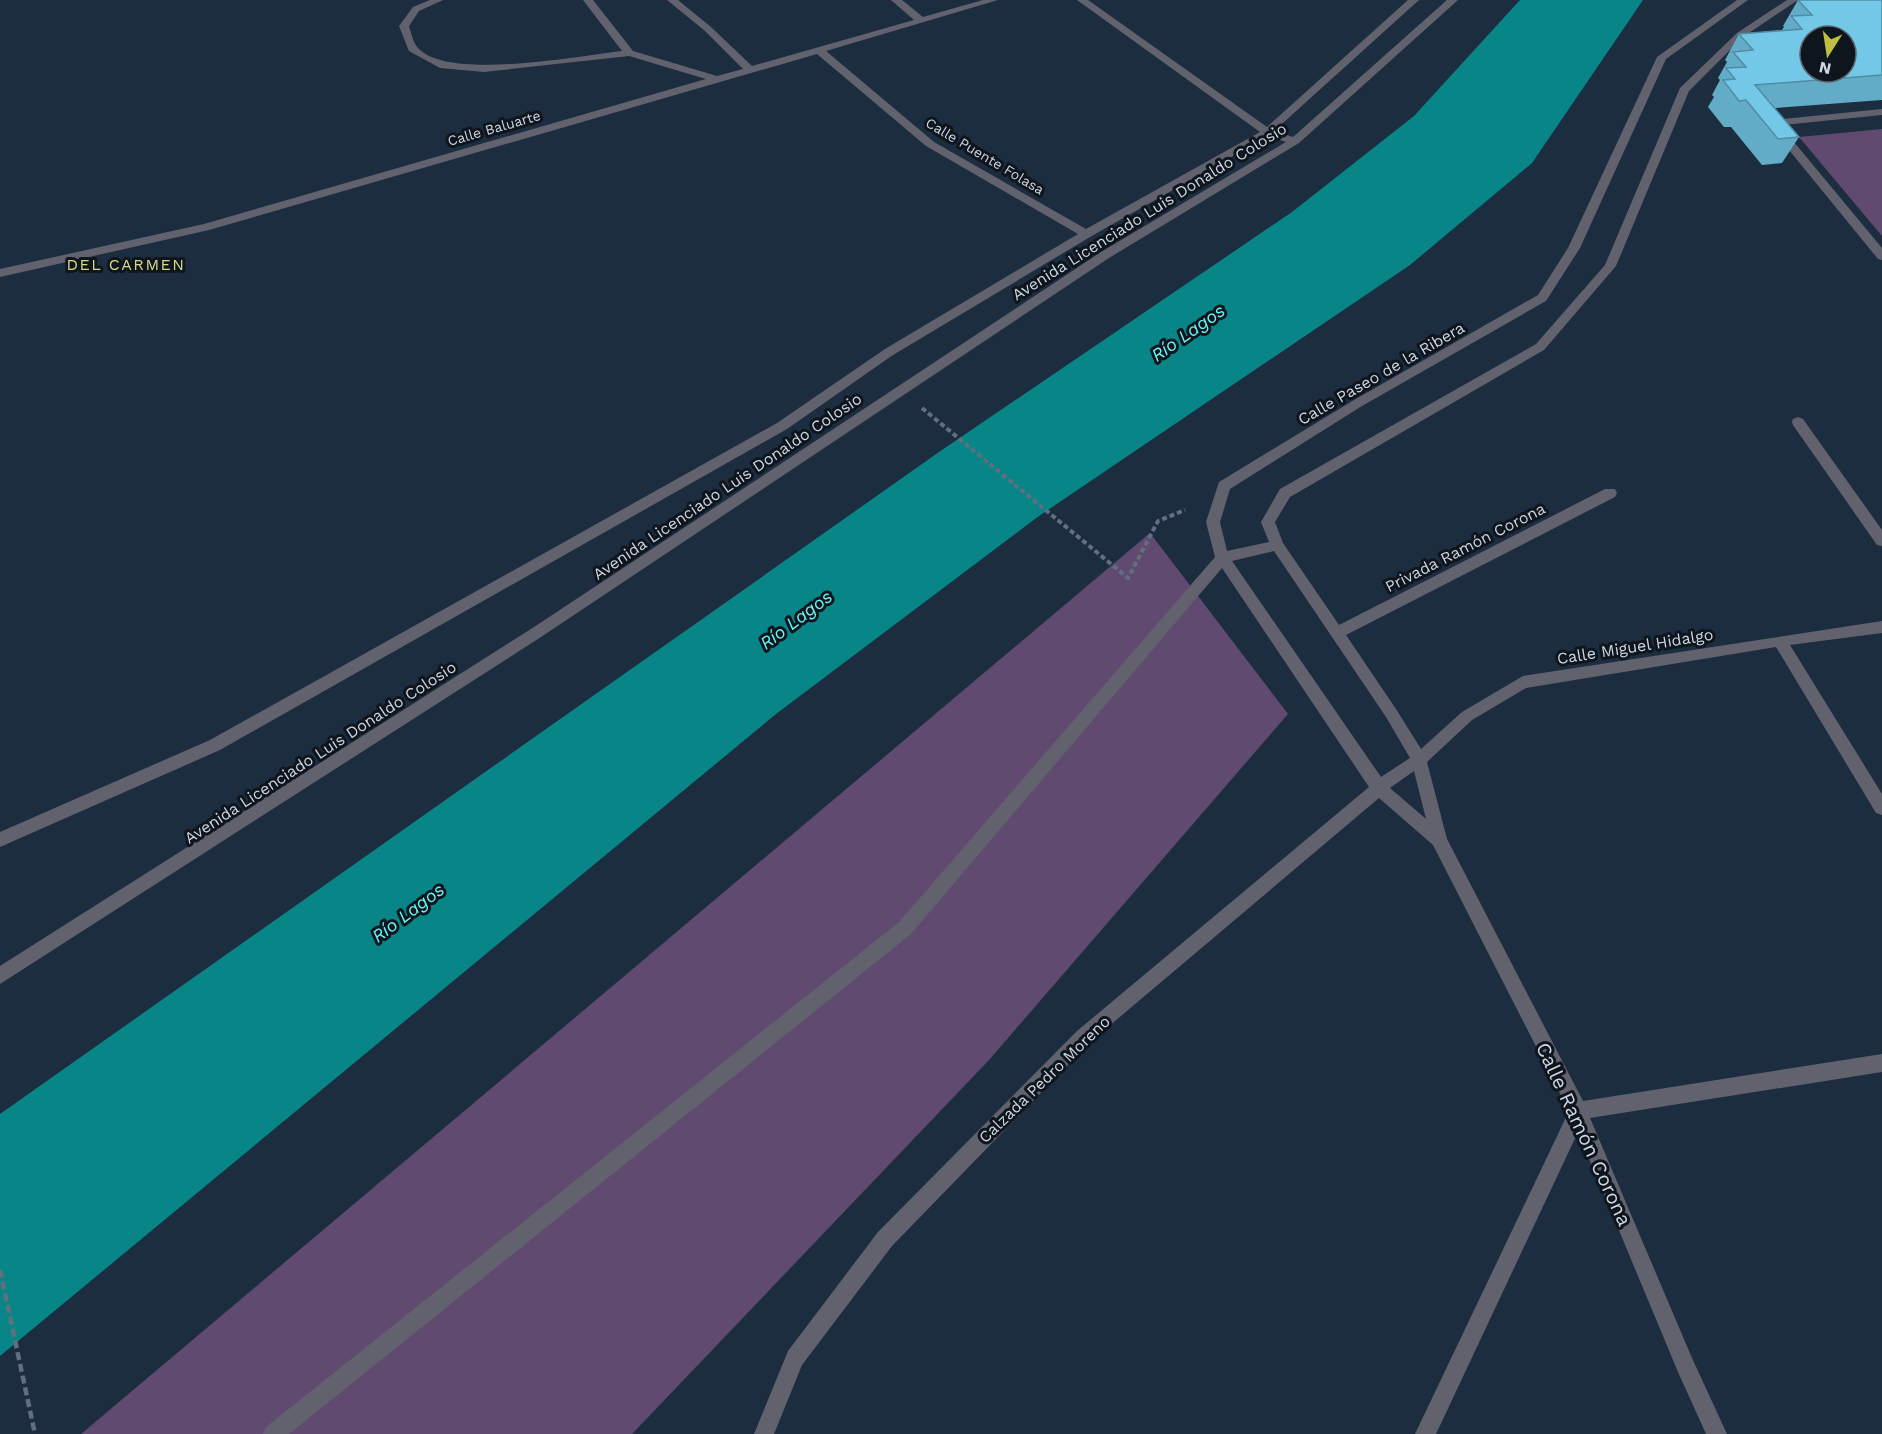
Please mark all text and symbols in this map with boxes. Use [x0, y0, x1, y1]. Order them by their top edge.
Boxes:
north arrow [1798, 24, 1858, 84]
text: N [1817, 58, 1833, 79]
street label: Calle Baluarte [446, 107, 542, 149]
street label: Calle Puente Folasa [923, 114, 1047, 198]
street label: Avenida Licenciado Luis Donaldo Colosio [1009, 119, 1290, 304]
district label: DEL CARMEN [66, 255, 186, 274]
water label: Río Lagos [1147, 300, 1229, 366]
street label: Calle Paseo de la Ribera [1295, 318, 1468, 429]
street label: Avenida Licenciado Luis Donaldo Colosio [589, 389, 865, 584]
street label: Privada Ramón Corona [1382, 499, 1548, 596]
water label: Río Lagos [755, 586, 836, 654]
street label: Calle Miguel Hidalgo [1556, 625, 1715, 668]
street label: Avenida Licenciado Luis Donaldo Colosio [181, 657, 460, 848]
water label: Río Lagos [367, 879, 448, 947]
street label: Calzada Pedro Moreno [975, 1012, 1114, 1147]
street label: Calle Ramón Corona [1531, 1038, 1637, 1230]

